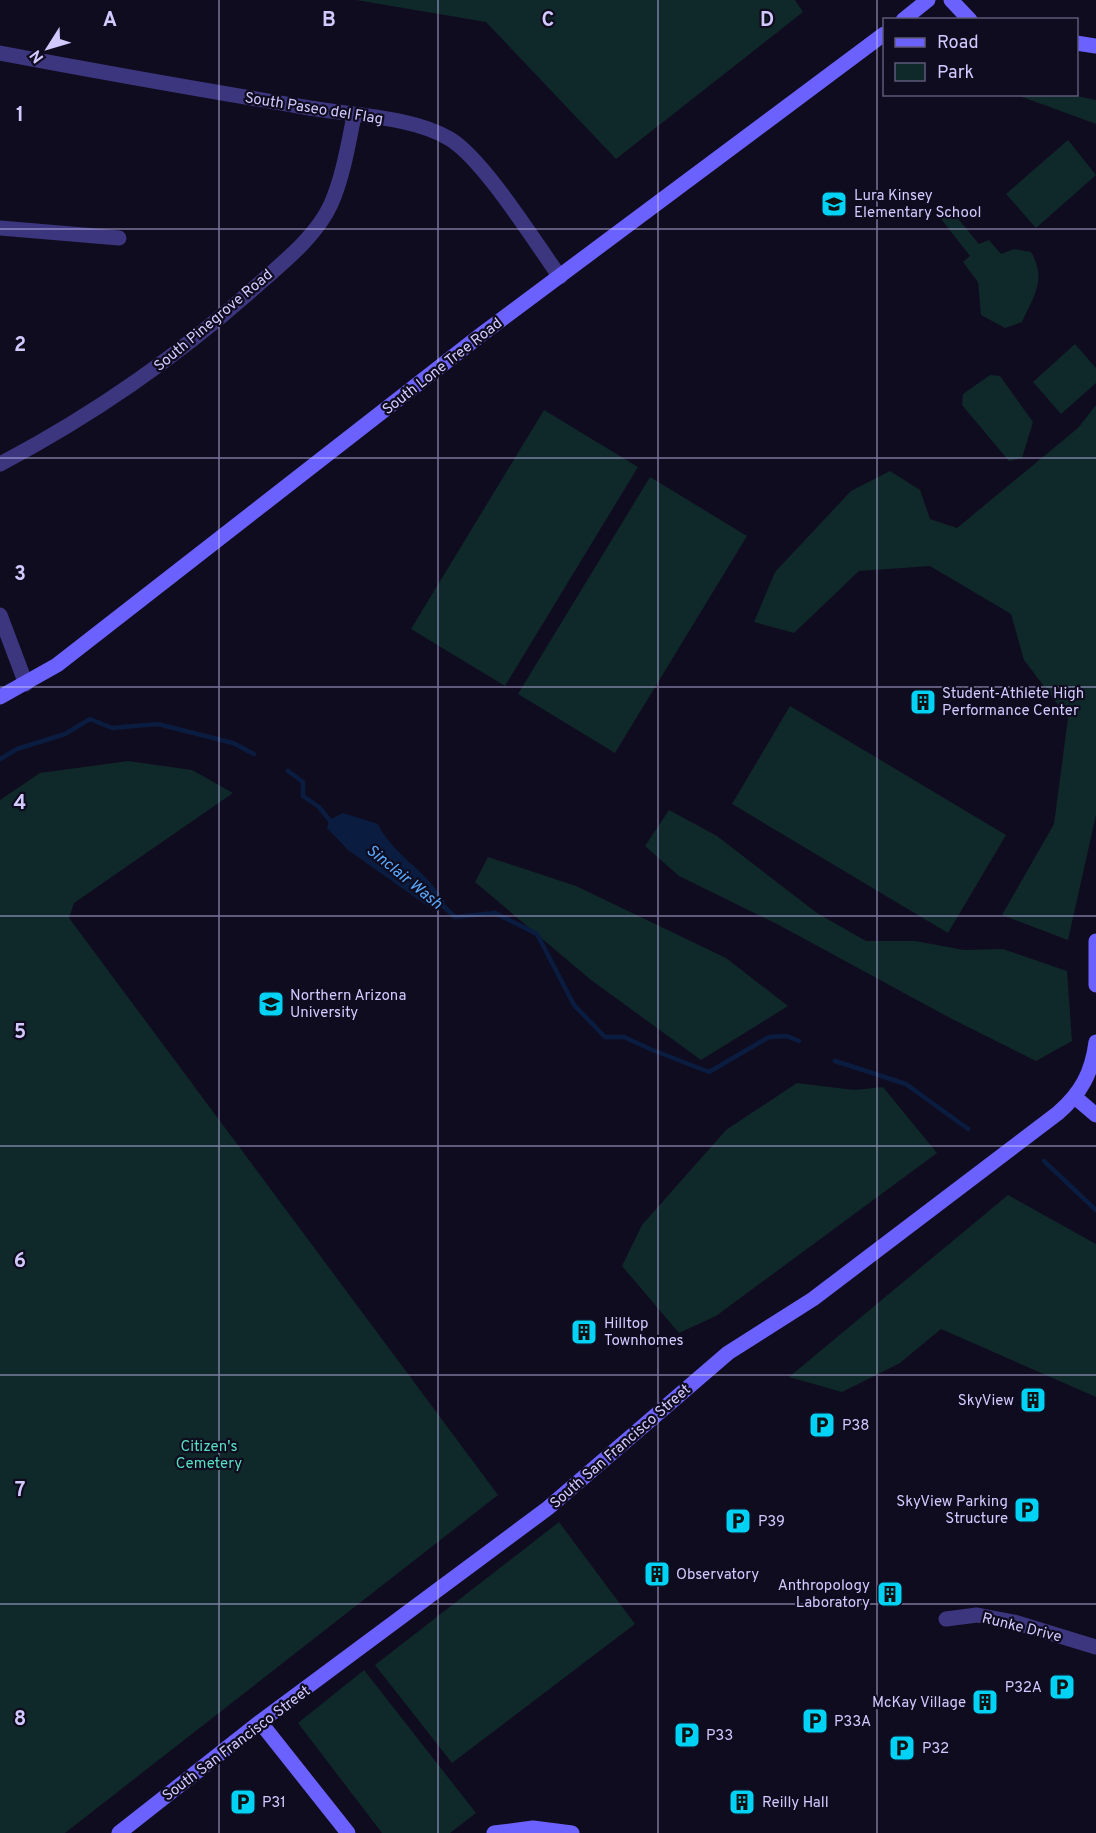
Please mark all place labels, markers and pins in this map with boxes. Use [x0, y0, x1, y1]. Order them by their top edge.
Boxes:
place label: Lura Kinsey Elementary School [854, 187, 981, 223]
school or university icon: Lura Kinsey Elementary School [819, 189, 849, 219]
place label: Student-Athlete High Performance Center [942, 685, 1084, 721]
building icon: Student-Athlete High Performance Center [908, 687, 938, 717]
place label: Northern Arizona University [290, 987, 406, 1023]
school or university icon: Northern Arizona University [256, 989, 286, 1019]
place label: Hilltop Townhomes [604, 1315, 684, 1351]
building icon: Hilltop Townhomes [569, 1317, 599, 1347]
building icon: SkyView [1018, 1385, 1048, 1415]
place label: SkyView [958, 1392, 1014, 1411]
parking icon: P38 [807, 1410, 837, 1440]
place label: P38 [842, 1417, 869, 1436]
place label: SkyView Parking Structure [896, 1493, 1008, 1529]
parking icon: SkyView Parking Structure [1012, 1495, 1042, 1525]
parking icon: P39 [723, 1506, 753, 1536]
place label: P39 [758, 1513, 785, 1532]
building icon: Observatory [642, 1559, 672, 1589]
place label: Observatory [676, 1566, 759, 1585]
place label: Anthropology Laboratory [778, 1577, 870, 1613]
building icon: Anthropology Laboratory [875, 1579, 905, 1609]
parking icon: P32A [1047, 1672, 1077, 1702]
place label: P32A [1005, 1679, 1042, 1698]
building icon: McKay Village [970, 1687, 1000, 1717]
place label: McKay Village [872, 1694, 966, 1713]
parking icon: P33A [800, 1706, 830, 1736]
place label: P33A [834, 1713, 871, 1732]
parking icon: P33 [672, 1720, 702, 1750]
place label: P33 [706, 1727, 733, 1746]
parking icon: P32 [887, 1733, 917, 1763]
place label: P32 [922, 1740, 949, 1759]
parking icon: P31 [228, 1787, 258, 1817]
building icon: Reilly Hall [727, 1787, 757, 1817]
place label: P31 [262, 1794, 286, 1813]
place label: Reilly Hall [762, 1794, 829, 1813]

